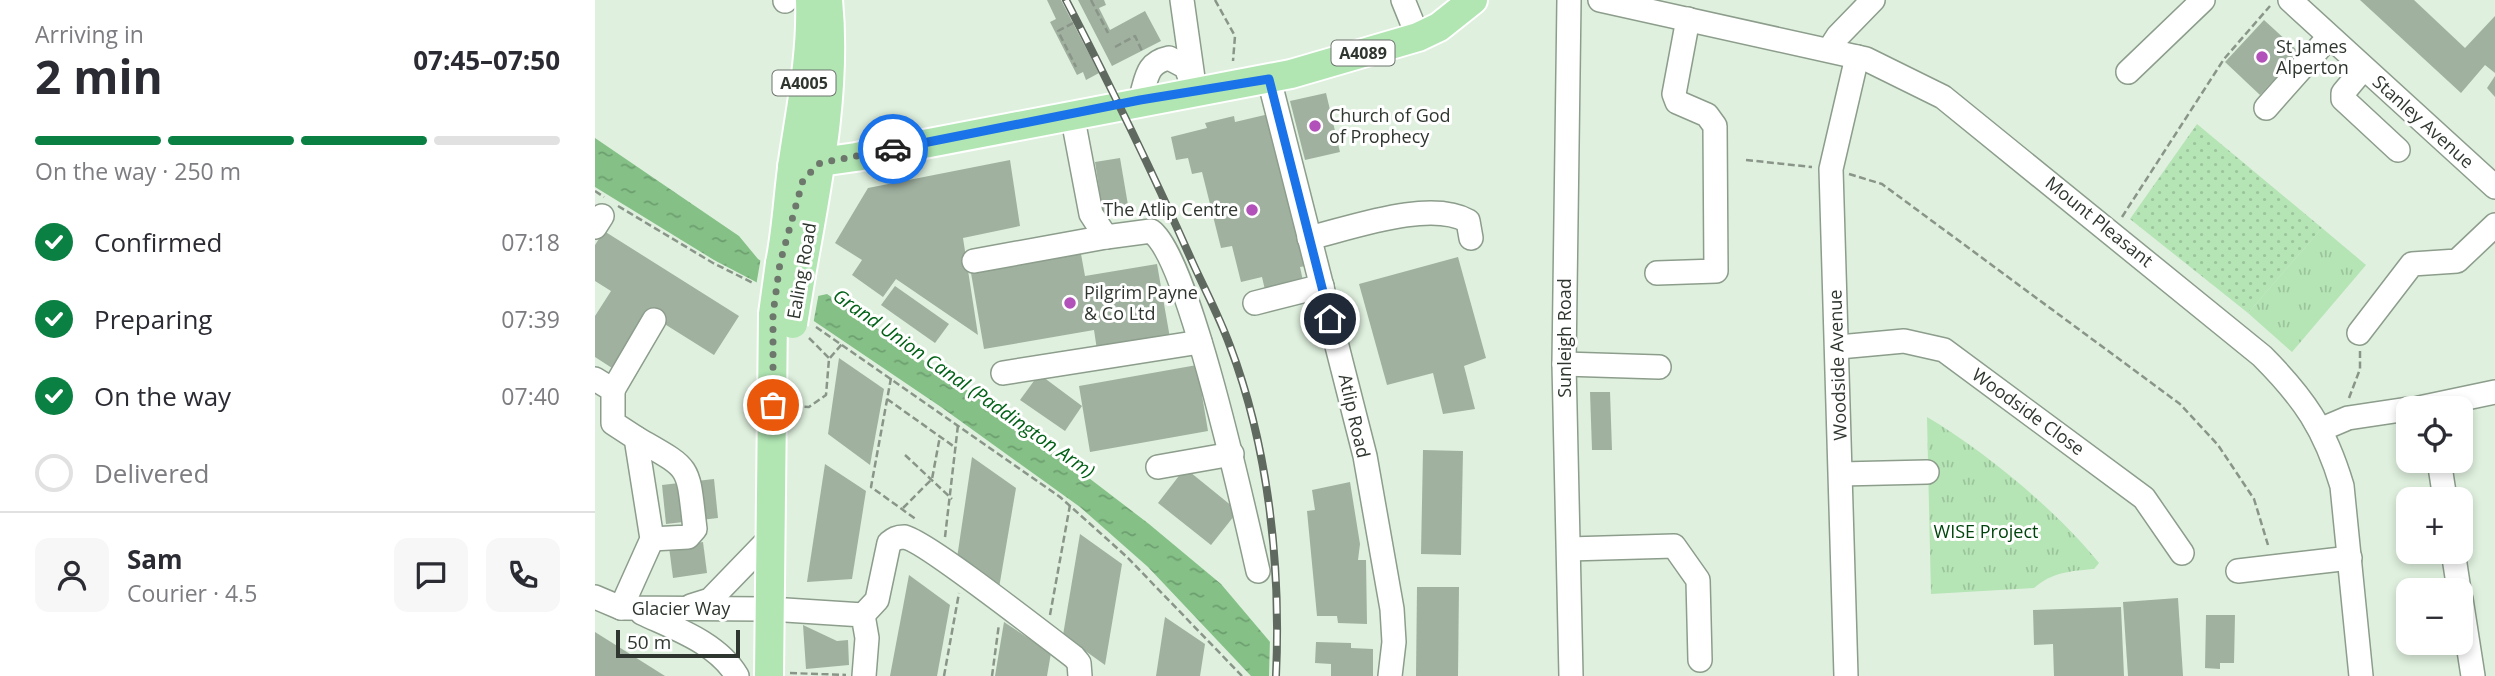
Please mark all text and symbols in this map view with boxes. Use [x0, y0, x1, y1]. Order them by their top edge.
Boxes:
text: Arriving in [35, 18, 144, 50]
place label: St James Alperton [2276, 34, 2349, 79]
road number: A4089 [1331, 40, 1395, 66]
text: 07:45–07:50 [413, 42, 560, 78]
text: 2 min [35, 45, 163, 107]
marker: St James Alperton [2254, 49, 2270, 65]
street label: Stanley Avenue [2368, 69, 2479, 173]
road number: A4005 [773, 71, 836, 96]
place label: Church of God of Prophecy [1329, 103, 1451, 148]
courier [858, 114, 928, 184]
marker: Church of God of Prophecy [1307, 118, 1323, 134]
icon: car [874, 130, 912, 168]
text: On the way · 250 m [35, 155, 241, 187]
street label: Mount Pleasant [2041, 170, 2158, 272]
place label: The Atlip Centre [1103, 197, 1238, 221]
marker: The Atlip Centre [1244, 202, 1260, 218]
street label: Ealing Road [781, 221, 821, 321]
icon: check [35, 223, 73, 261]
text: Confirmed [94, 224, 222, 260]
text: 07:18 [501, 226, 560, 258]
street label: Sunleigh Road [1552, 278, 1576, 398]
place label: Pilgrim Payne & Co Ltd [1084, 280, 1198, 325]
water label: Grand Union Canal (Paddington Arm) [828, 282, 1100, 484]
pin [1300, 289, 1360, 349]
street label: Woodside Avenue [1822, 289, 1852, 441]
marker: Pilgrim Payne & Co Ltd [1062, 295, 1078, 311]
icon: check [35, 300, 73, 338]
icon: home [1311, 300, 1349, 338]
text: Preparing [94, 301, 212, 337]
text: 07:39 [501, 303, 560, 335]
street label: Woodside Close [1967, 362, 2090, 460]
street label: Atlip Road [1334, 371, 1376, 460]
pin [743, 375, 803, 435]
icon: check [35, 377, 73, 415]
text: On the way [94, 378, 231, 414]
text: 07:40 [501, 380, 560, 412]
icon: bag [754, 386, 792, 424]
map controls [2396, 396, 2473, 655]
button: locate [2396, 396, 2473, 473]
text: Delivered [94, 455, 209, 491]
button: + [2396, 487, 2473, 564]
park label: WISE Project [1934, 519, 2038, 543]
button: person [35, 538, 109, 612]
button: chat [394, 538, 468, 612]
button: phone [486, 538, 560, 612]
text: Sam [127, 541, 183, 577]
text: Courier · 4.5 [127, 577, 257, 609]
button: − [2396, 578, 2473, 655]
street label: Glacier Way [632, 596, 731, 620]
scale bar [616, 627, 740, 659]
text: 50 m [627, 629, 671, 655]

